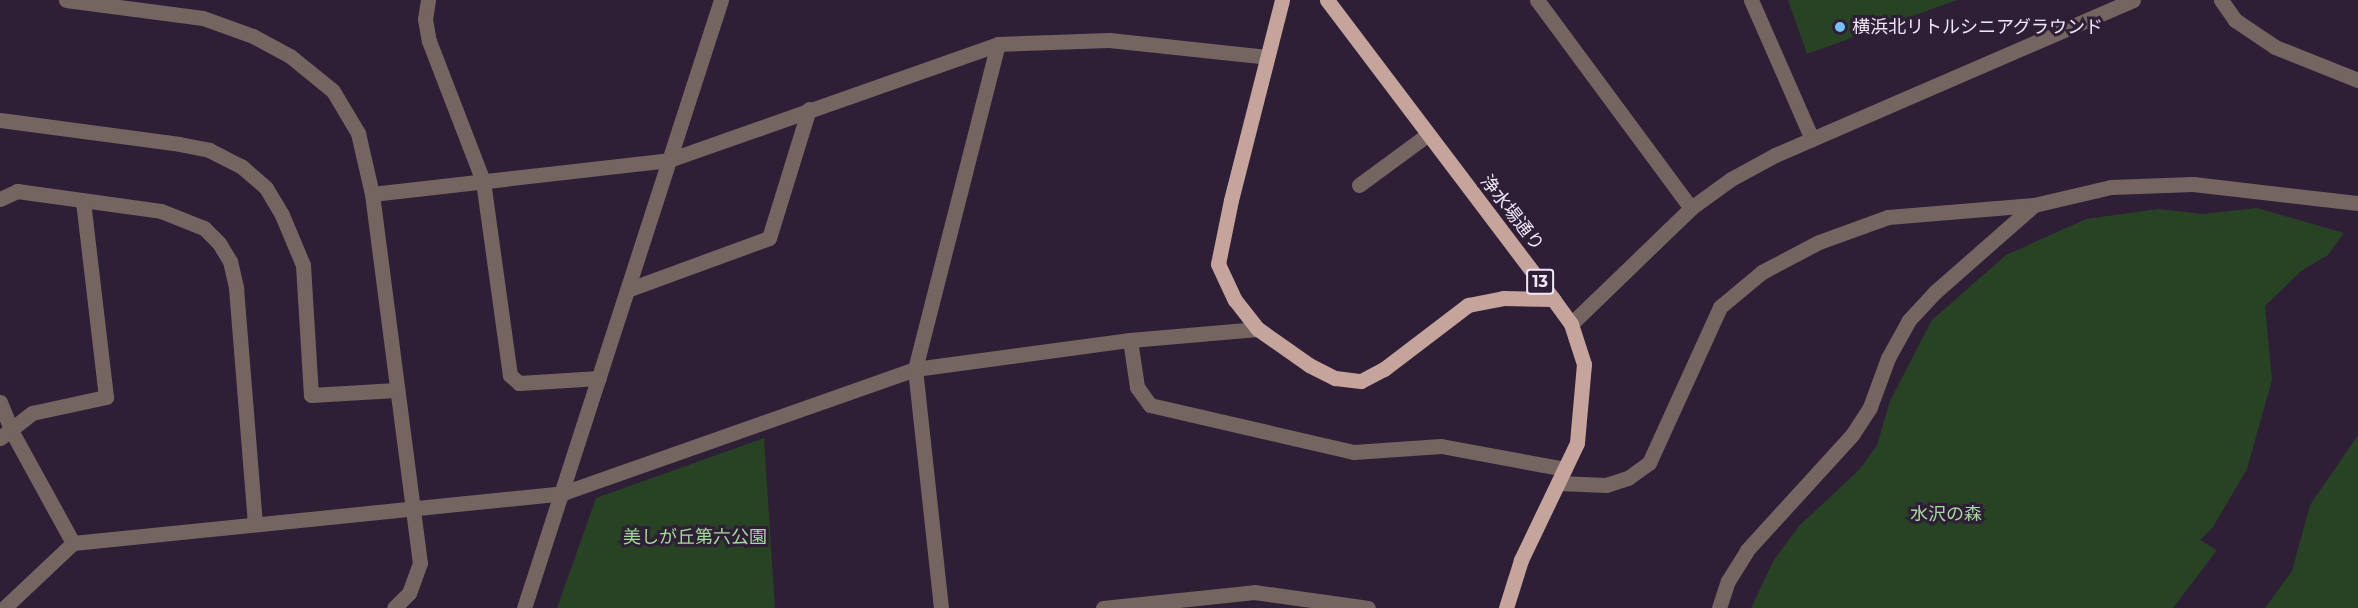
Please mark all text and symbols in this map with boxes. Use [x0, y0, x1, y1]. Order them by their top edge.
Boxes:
place label: 横浜北リトルシニアグラウンド [1852, 16, 2104, 38]
marker: 横浜北リトルシニアグラウンド [1833, 20, 1847, 34]
street label: 浄水場通り [1476, 171, 1548, 255]
road number: 13 [1525, 269, 1555, 295]
park label: 水沢の森 [1910, 503, 1982, 525]
park label: 美しが丘第六公園 [623, 526, 767, 548]

